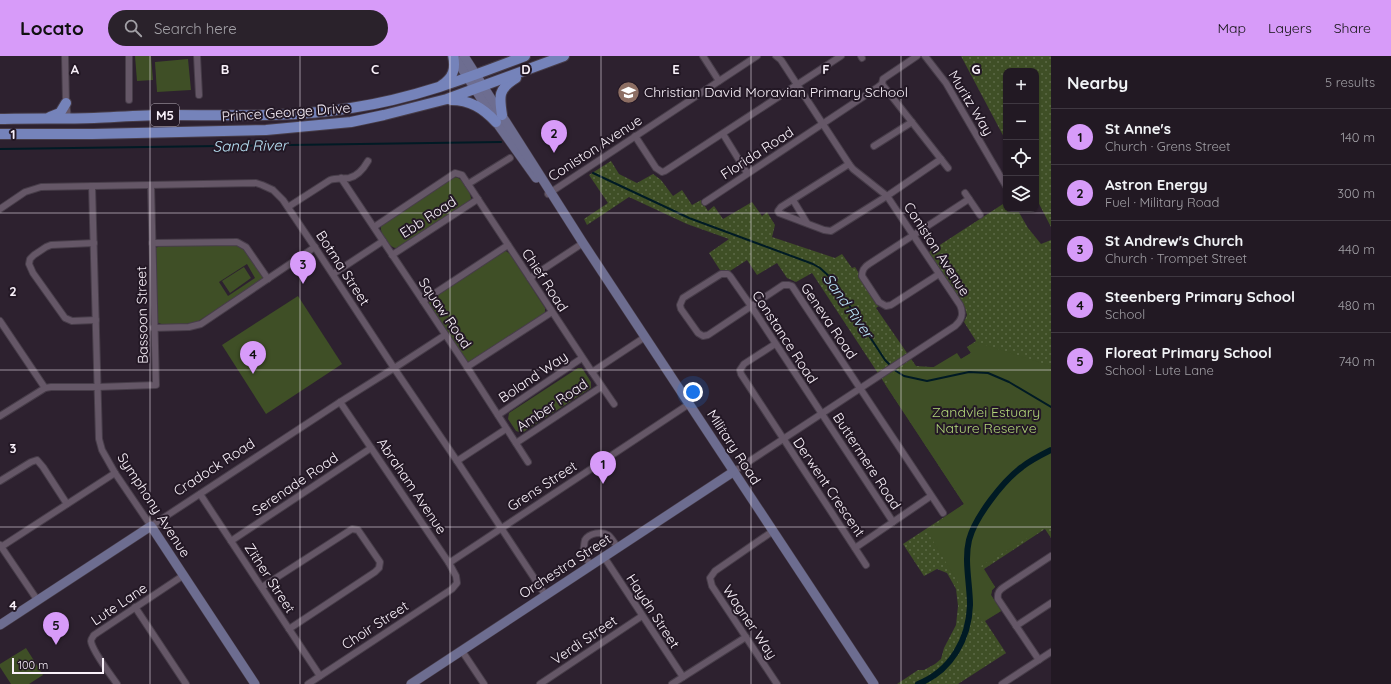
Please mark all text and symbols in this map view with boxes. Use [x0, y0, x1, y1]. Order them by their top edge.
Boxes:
search box [108, 10, 388, 46]
text: Locato [20, 16, 84, 40]
icon: search [122, 17, 144, 39]
text: Search here [154, 19, 237, 38]
text: Map [1217, 19, 1246, 37]
text: Layers [1268, 19, 1312, 37]
text: Share [1334, 19, 1371, 37]
text: A [71, 61, 80, 77]
text: B [221, 61, 229, 77]
text: C [371, 61, 379, 77]
text: D [521, 61, 531, 77]
text: E [672, 61, 680, 77]
text: F [822, 61, 830, 77]
text: G [971, 61, 981, 77]
street label: Muritz Way [944, 67, 998, 139]
map controls [1003, 68, 1039, 212]
button: + [1003, 68, 1039, 104]
text: Nearby [1067, 72, 1128, 93]
text: 5 results [1325, 74, 1375, 90]
school or university icon: Christian David Moravian Primary School [616, 79, 642, 105]
place label: Christian David Moravian Primary School [644, 83, 908, 101]
street label: Prince George Drive [221, 99, 351, 125]
road number: M5 [151, 104, 179, 126]
button: − [1003, 104, 1039, 140]
street label: Coniston Avenue [545, 111, 645, 185]
text: St Anne's [1105, 119, 1171, 138]
pin: 2 [541, 120, 567, 153]
street label: Florida Road [717, 123, 797, 183]
text: 1 [10, 126, 16, 142]
text: 1 [1077, 129, 1083, 145]
text: 140 m [1340, 129, 1375, 145]
water label: Sand River [212, 135, 290, 156]
text: Church · Grens Street [1105, 138, 1231, 154]
button: locate [1003, 140, 1039, 176]
text: Astron Energy [1105, 175, 1208, 194]
button: layers [1003, 176, 1039, 212]
text: 2 [1076, 185, 1084, 201]
text: 300 m [1337, 185, 1375, 201]
street label: Ebb Road [396, 192, 460, 242]
text: Fuel · Military Road [1105, 194, 1219, 210]
street label: Coniston Avenue [900, 199, 974, 299]
street label: Botma Street [312, 227, 374, 309]
text: St Andrew's Church [1105, 231, 1243, 250]
text: 3 [1077, 241, 1083, 257]
text: 440 m [1338, 241, 1375, 257]
street label: Chief Road [518, 245, 572, 315]
text: Church · Trompet Street [1105, 250, 1247, 266]
pin: 3 [290, 251, 316, 284]
street label: Bassoon Street [132, 266, 152, 364]
water label: Sand River [819, 270, 879, 344]
street label: Squaw Road [415, 274, 475, 352]
street label: Geneva Road [797, 279, 861, 363]
text: 2 [9, 283, 17, 299]
street label: Constance Road [748, 287, 822, 387]
text: Steenberg Primary School [1105, 287, 1295, 306]
text: 4 [1076, 297, 1084, 313]
text: 480 m [1338, 297, 1375, 313]
text: School [1105, 306, 1145, 322]
pin: 4 [240, 341, 266, 374]
text: Floreat Primary School [1105, 343, 1272, 362]
street label: Boland Way [495, 347, 571, 407]
text: 5 [1076, 353, 1084, 369]
text: 740 m [1339, 353, 1375, 369]
text: School · Lute Lane [1105, 362, 1214, 378]
street label: Amber Road [513, 375, 591, 435]
your location [683, 382, 703, 402]
park label: Zandvlei Estuary Nature Reserve [932, 403, 1040, 437]
street label: Military Road [703, 406, 765, 488]
street label: Buttermere Road [829, 409, 905, 513]
street label: Cradock Road [170, 434, 258, 500]
street label: Abraham Avenue [373, 434, 451, 538]
street label: Derwent Crescent [789, 434, 869, 540]
text: 3 [10, 440, 17, 456]
street label: Serenade Road [248, 448, 342, 520]
street label: Symphony Avenue [113, 449, 195, 561]
pin: 1 [590, 451, 616, 484]
street label: Grens Street [504, 457, 580, 515]
street label: Orchestra Street [516, 529, 615, 602]
street label: Zither Street [241, 540, 299, 617]
street label: Haydn Street [622, 570, 684, 652]
street label: Lute Lane [88, 579, 151, 629]
street label: Wagner Way [719, 581, 781, 663]
text: 4 [9, 597, 17, 613]
street label: Choir Street [338, 597, 412, 653]
street label: Verdi Street [548, 611, 621, 669]
pin: 5 [43, 612, 69, 645]
scale bar [12, 656, 104, 675]
text: 100 m [18, 658, 48, 672]

